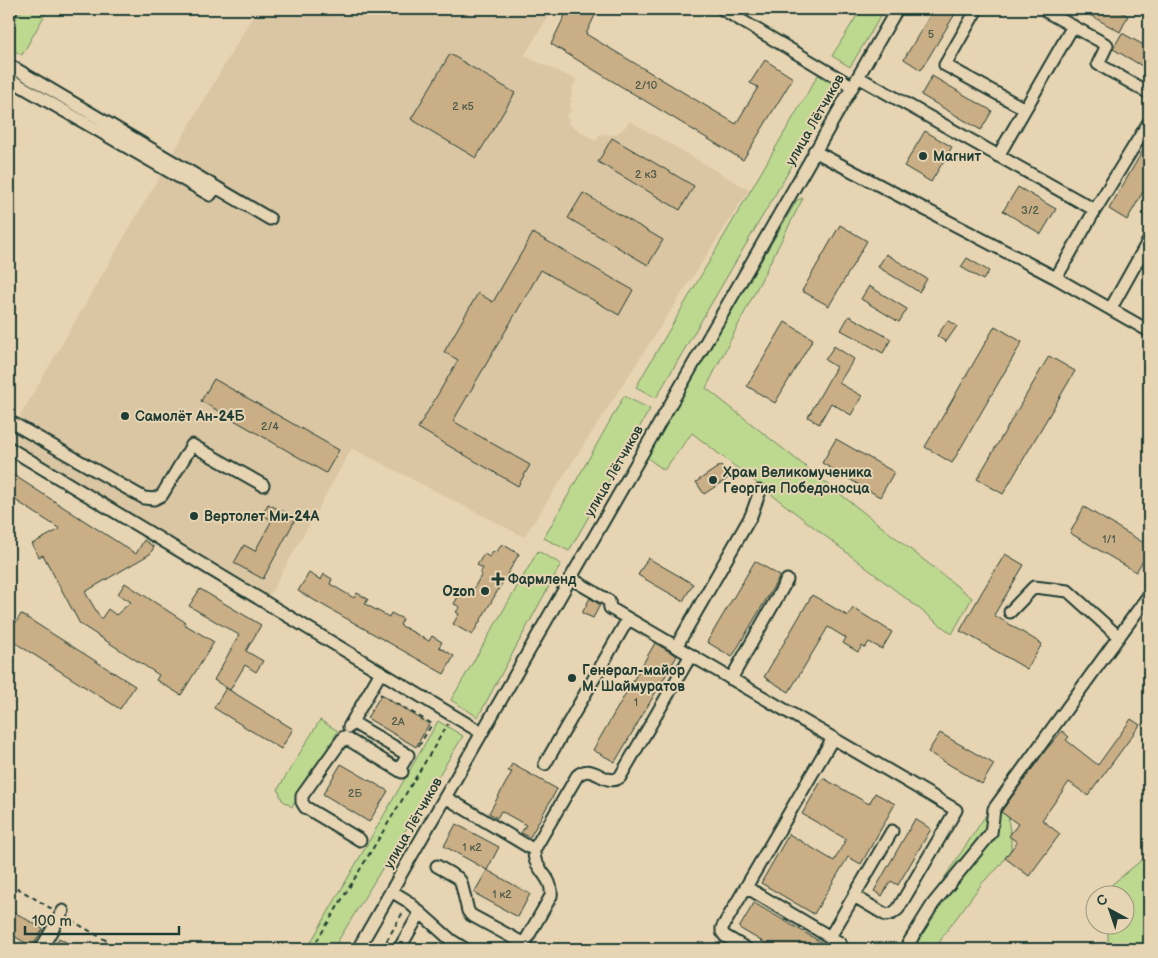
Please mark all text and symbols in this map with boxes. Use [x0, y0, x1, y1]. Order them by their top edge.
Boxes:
house number: 5 [928, 28, 934, 41]
street label: улица Лётчиков [782, 71, 848, 169]
house number: 2/10 [635, 79, 658, 92]
house number: 2 к5 [452, 100, 474, 113]
place label: Магнит [933, 148, 981, 165]
marker: Магнит [917, 150, 929, 162]
house number: 2 к3 [635, 168, 657, 181]
house number: 3/2 [1021, 204, 1040, 217]
place label: Самолёт Ан-24Б [135, 408, 245, 425]
marker: Самолёт Ан-24Б [119, 410, 131, 422]
house number: 2/4 [261, 420, 279, 433]
street label: улица Лётчиков [581, 422, 647, 520]
place label: Храм Великомученика Георгия Победоносца [722, 464, 873, 497]
marker: Храм Великомученика Георгия Победоносца [707, 474, 719, 486]
place label: Вертолет Ми-24А [204, 508, 319, 525]
marker: Вертолет Ми-24А [188, 510, 200, 522]
house number: 1/1 [1102, 533, 1116, 546]
place label: Фармленд [508, 571, 577, 588]
marker: Фармленд [492, 573, 504, 585]
place label: Ozon [442, 583, 475, 600]
marker: Ozon [479, 585, 491, 597]
place label: Генерал-майор М. Шаймуратов [582, 662, 686, 695]
marker: Генерал-майор М. Шаймуратов [566, 672, 578, 684]
house number: 1 [634, 696, 638, 709]
house number: 2А [391, 715, 405, 728]
street label: улица Лётчиков [380, 774, 446, 872]
house number: 2Б [348, 787, 362, 800]
house number: 1 к2 [462, 841, 482, 854]
north arrow [1086, 886, 1136, 936]
house number: 1 к2 [492, 888, 512, 901]
text: С [1093, 891, 1111, 910]
scale bar [25, 903, 179, 935]
text: 100 m [32, 912, 72, 931]

